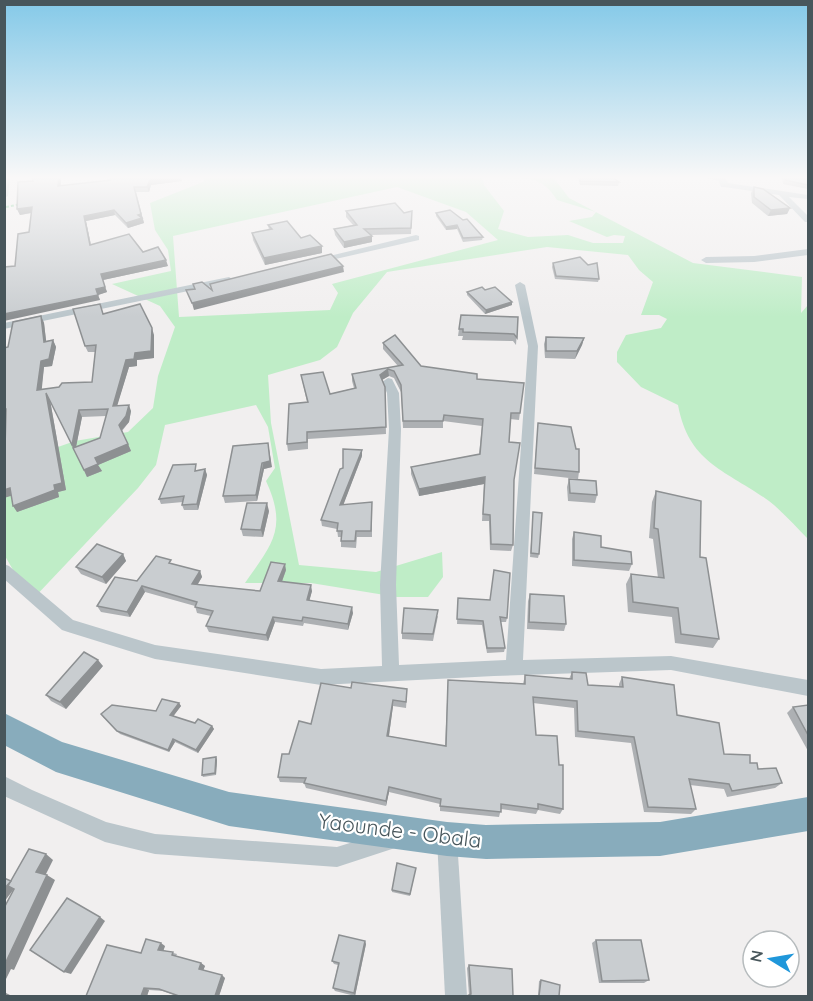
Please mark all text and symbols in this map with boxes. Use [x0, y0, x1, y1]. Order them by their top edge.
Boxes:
street label: Yaounde - Obala [317, 807, 483, 853]
north arrow [741, 929, 801, 989]
text: N [745, 948, 767, 964]

